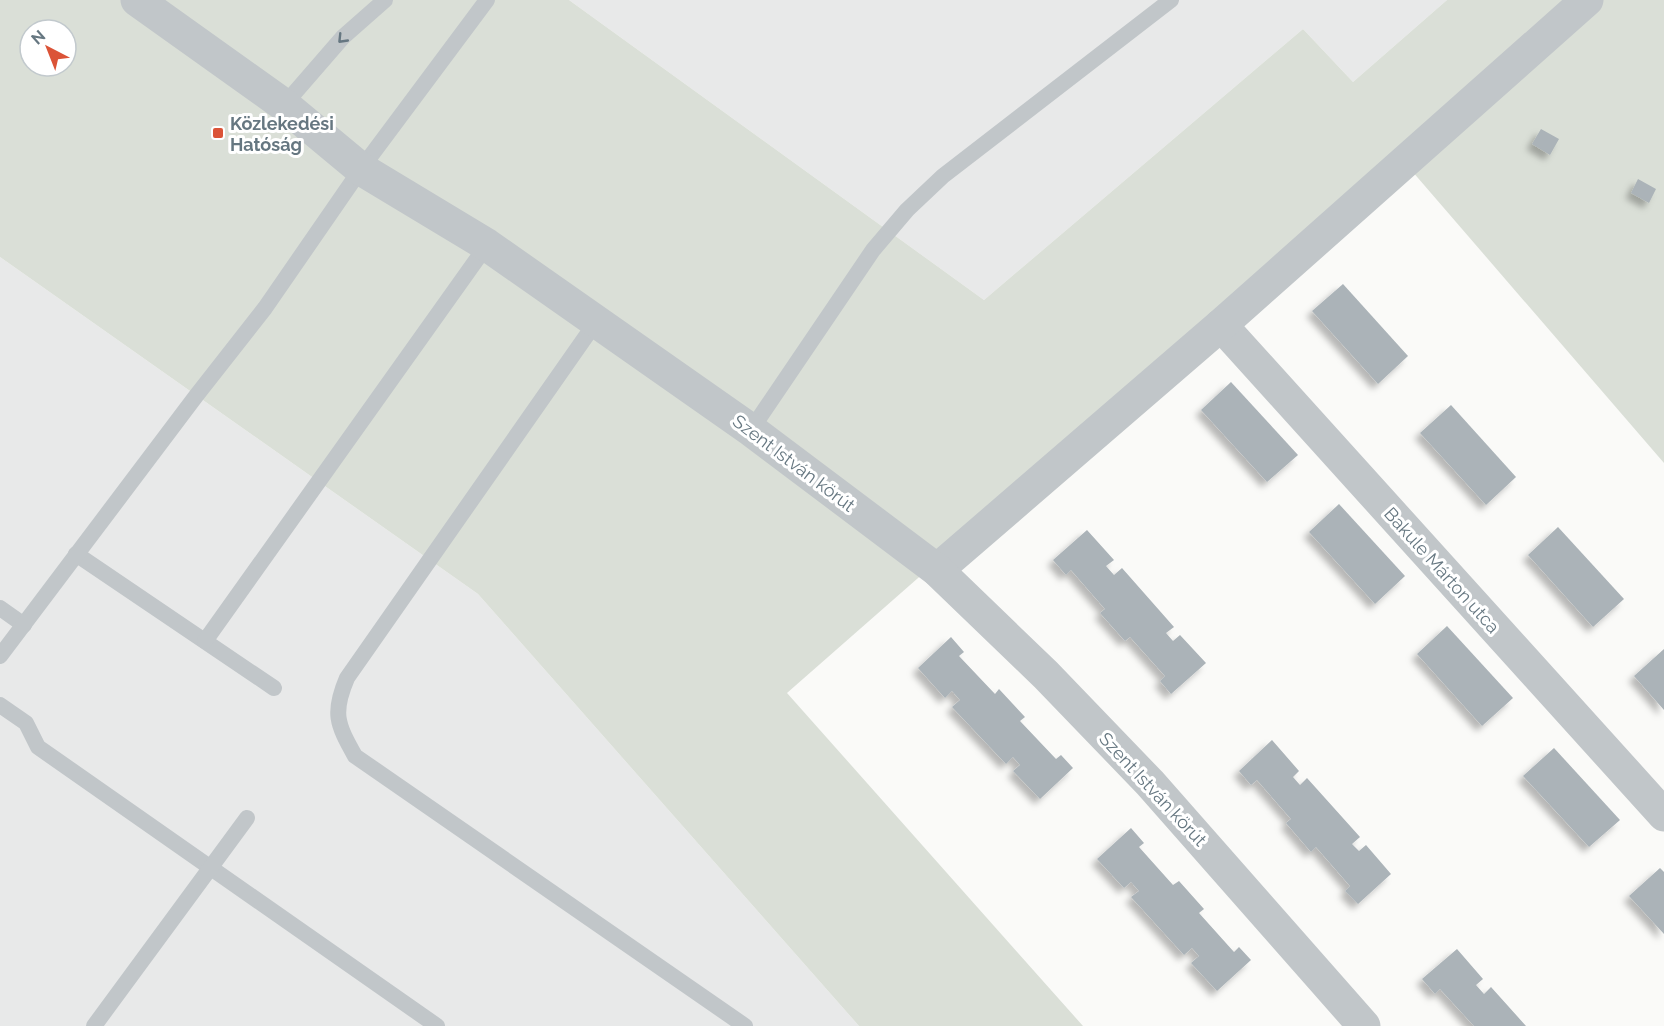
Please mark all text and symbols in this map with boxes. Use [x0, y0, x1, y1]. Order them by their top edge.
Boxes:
north arrow [18, 18, 78, 78]
text: N [27, 26, 49, 48]
one-way arrow [338, 32, 349, 43]
place label: Közlekedési Hatóság [230, 113, 334, 155]
marker: Közlekedési Hatóság [211, 126, 225, 140]
street label: Szent István körút [729, 410, 859, 516]
street label: Bakule Márton utca [1380, 503, 1504, 637]
street label: Szent István körút [1095, 728, 1211, 850]

